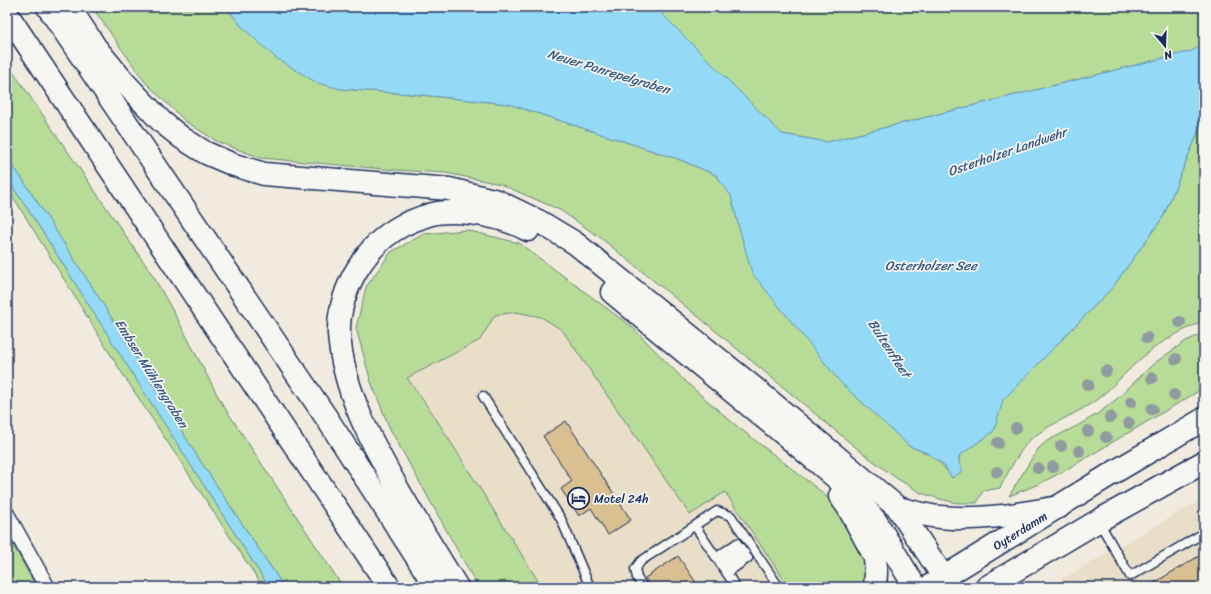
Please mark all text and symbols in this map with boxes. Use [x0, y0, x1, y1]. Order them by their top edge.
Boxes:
north arrow [1145, 26, 1185, 66]
water label: Neuer Panrepelgraben [545, 42, 675, 102]
text: N [1161, 44, 1176, 65]
water label: Osterholzer Landwehr [945, 119, 1072, 183]
water label: Osterholzer See [885, 254, 978, 277]
water label: Embser Mühlengraben [109, 314, 196, 434]
water label: Bultenfleet [862, 314, 919, 385]
hotel icon: Motel 24h [566, 486, 592, 512]
place label: Motel 24h [594, 488, 649, 510]
street label: Oyterdamm [988, 505, 1052, 557]

